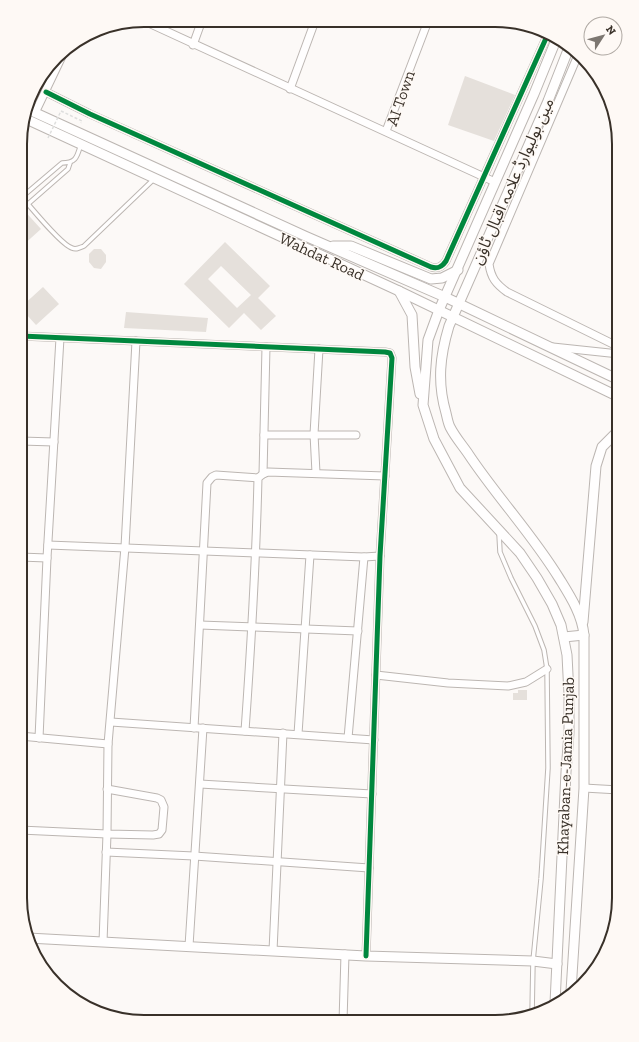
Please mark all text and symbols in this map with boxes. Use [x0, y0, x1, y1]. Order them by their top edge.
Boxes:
north arrow [583, 16, 623, 56]
text: N [603, 23, 619, 38]
street label: AI Town [382, 67, 419, 128]
street label: مین بولیوارڈ علامہ اقبال ٹاؤن [467, 95, 559, 268]
street label: Wahdat Road [276, 229, 367, 284]
street label: Khayaban-e-Jamia Punjab [553, 677, 578, 855]

